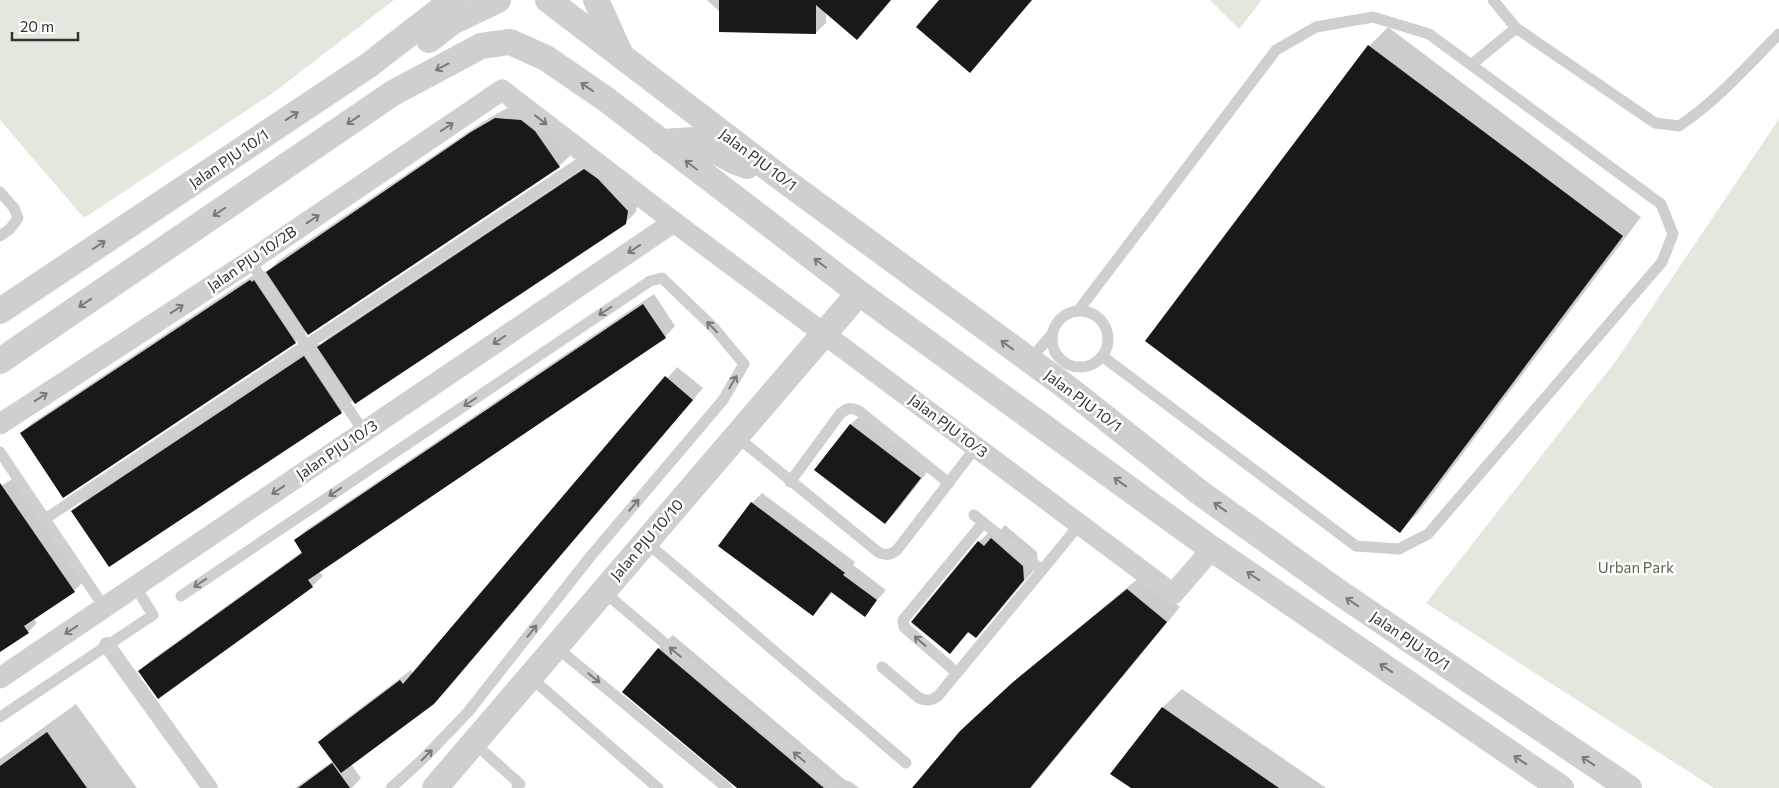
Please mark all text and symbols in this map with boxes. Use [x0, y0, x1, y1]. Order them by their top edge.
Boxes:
scale bar [12, 10, 79, 42]
text: 20 m [20, 17, 54, 35]
one-way arrow [435, 62, 450, 72]
one-way arrow [580, 82, 594, 92]
one-way arrow [285, 111, 299, 121]
one-way arrow [346, 115, 360, 125]
one-way arrow [534, 115, 548, 125]
one-way arrow [440, 122, 454, 133]
street label: Jalan PJU 10/1 [716, 124, 801, 194]
street label: Jalan PJU 10/1 [185, 125, 272, 191]
one-way arrow [685, 159, 698, 170]
one-way arrow [212, 207, 226, 217]
one-way arrow [305, 214, 319, 224]
street label: Jalan PJU 10/2B [203, 222, 300, 295]
one-way arrow [92, 240, 106, 250]
one-way arrow [627, 244, 641, 254]
one-way arrow [814, 258, 827, 269]
one-way arrow [78, 298, 92, 308]
one-way arrow [170, 303, 184, 313]
one-way arrow [598, 306, 612, 316]
one-way arrow [706, 320, 718, 333]
one-way arrow [493, 335, 507, 345]
one-way arrow [1000, 340, 1014, 350]
street label: Jalan PJU 10/1 [1041, 365, 1126, 435]
one-way arrow [729, 375, 739, 390]
street label: Jalan PJU 10/3 [906, 390, 992, 461]
one-way arrow [34, 392, 48, 402]
one-way arrow [463, 397, 477, 407]
street label: Jalan PJU 10/3 [292, 415, 380, 483]
one-way arrow [1113, 477, 1127, 487]
one-way arrow [271, 485, 285, 495]
one-way arrow [328, 487, 342, 497]
street label: Jalan PJU 10/10 [606, 495, 686, 584]
one-way arrow [628, 499, 639, 512]
one-way arrow [1213, 502, 1227, 512]
park label: Urban Park [1598, 558, 1674, 576]
one-way arrow [1246, 571, 1260, 581]
one-way arrow [194, 578, 208, 588]
one-way arrow [1345, 597, 1359, 607]
street label: Jalan PJU 10/1 [1367, 607, 1454, 673]
one-way arrow [64, 625, 78, 635]
one-way arrow [526, 625, 537, 638]
one-way arrow [914, 636, 927, 647]
one-way arrow [668, 646, 681, 657]
one-way arrow [1380, 663, 1394, 673]
one-way arrow [587, 672, 600, 684]
one-way arrow [420, 749, 433, 761]
one-way arrow [793, 751, 806, 762]
one-way arrow [1514, 755, 1528, 765]
one-way arrow [1582, 756, 1596, 766]

